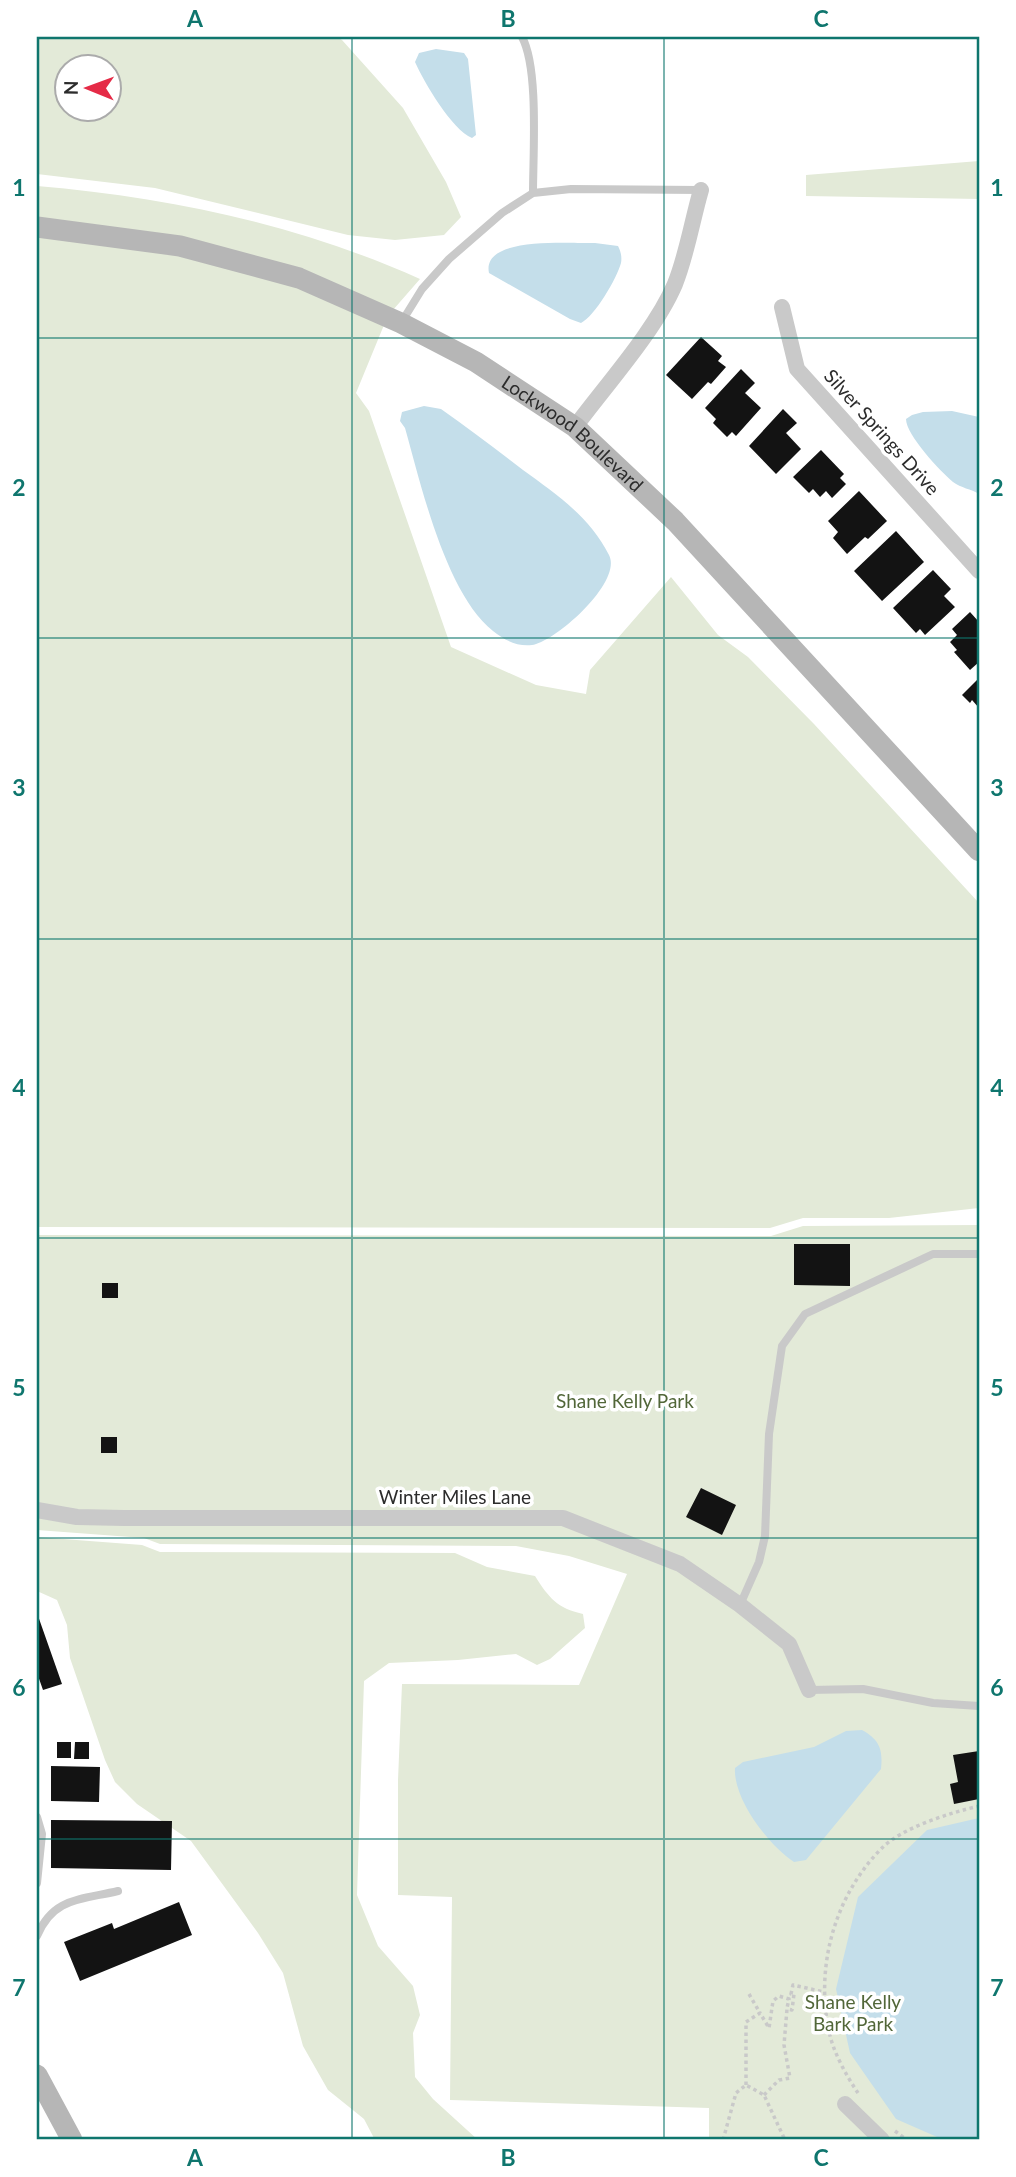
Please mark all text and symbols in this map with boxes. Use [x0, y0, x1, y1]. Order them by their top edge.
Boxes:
text: A [186, 4, 204, 32]
text: B [500, 4, 516, 32]
text: C [813, 4, 829, 32]
north arrow [52, 52, 122, 122]
text: N [59, 80, 82, 95]
text: 1 [12, 173, 26, 201]
text: 1 [990, 173, 1004, 201]
street label: Silver Springs Drive [820, 364, 945, 499]
street label: Lockwood Boulevard [498, 370, 648, 496]
text: 2 [12, 473, 26, 501]
text: 2 [990, 473, 1004, 501]
text: 3 [12, 773, 26, 801]
text: 3 [990, 773, 1004, 801]
text: 4 [12, 1073, 26, 1101]
text: 4 [990, 1073, 1004, 1101]
text: 5 [12, 1373, 26, 1401]
text: 5 [990, 1373, 1004, 1401]
park label: Shane Kelly Park [556, 1389, 694, 1412]
street label: Winter Miles Lane [379, 1485, 531, 1508]
text: 6 [12, 1673, 26, 1701]
text: 6 [990, 1673, 1004, 1701]
text: 7 [12, 1973, 26, 2001]
text: 7 [990, 1973, 1004, 2001]
park label: Shane Kelly Bark Park [805, 1990, 901, 2035]
text: A [186, 2143, 204, 2171]
text: B [500, 2143, 516, 2171]
text: C [813, 2143, 829, 2171]

